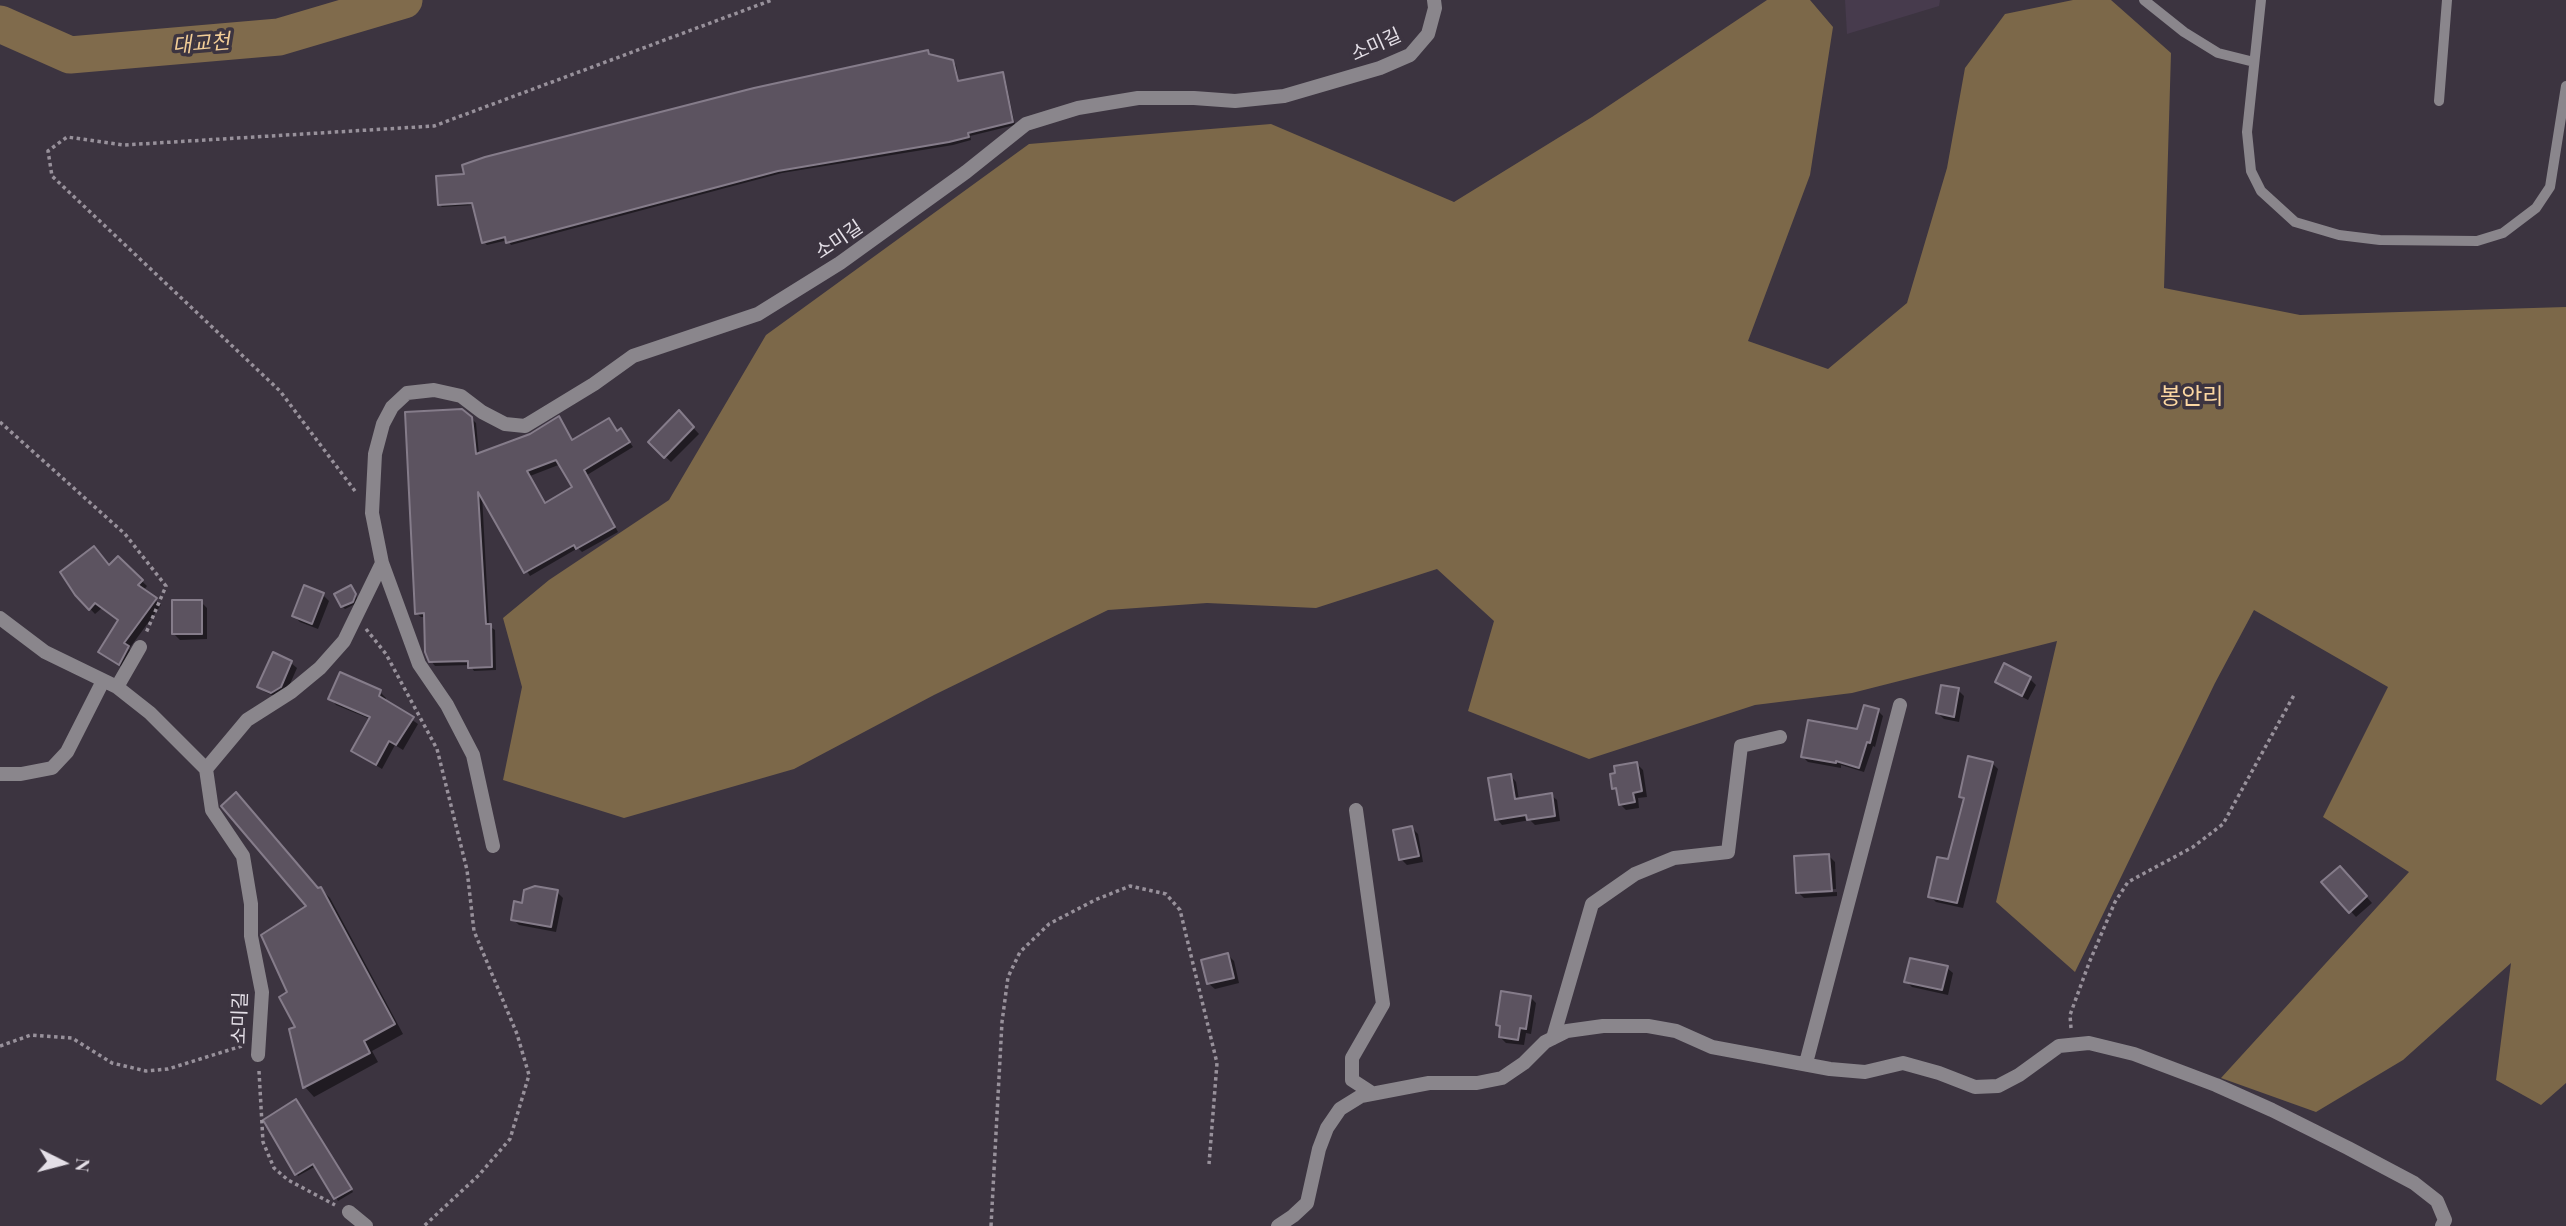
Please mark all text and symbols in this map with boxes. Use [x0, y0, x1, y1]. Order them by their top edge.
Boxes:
street label: 소미길 [1347, 24, 1405, 66]
water label: 대교천 [171, 29, 231, 59]
street label: 소미길 [811, 216, 867, 264]
district label: 봉안리 [2160, 383, 2224, 411]
street label: 소미길 [228, 991, 252, 1045]
north arrow [28, 1128, 98, 1198]
text: N [70, 1157, 98, 1173]

